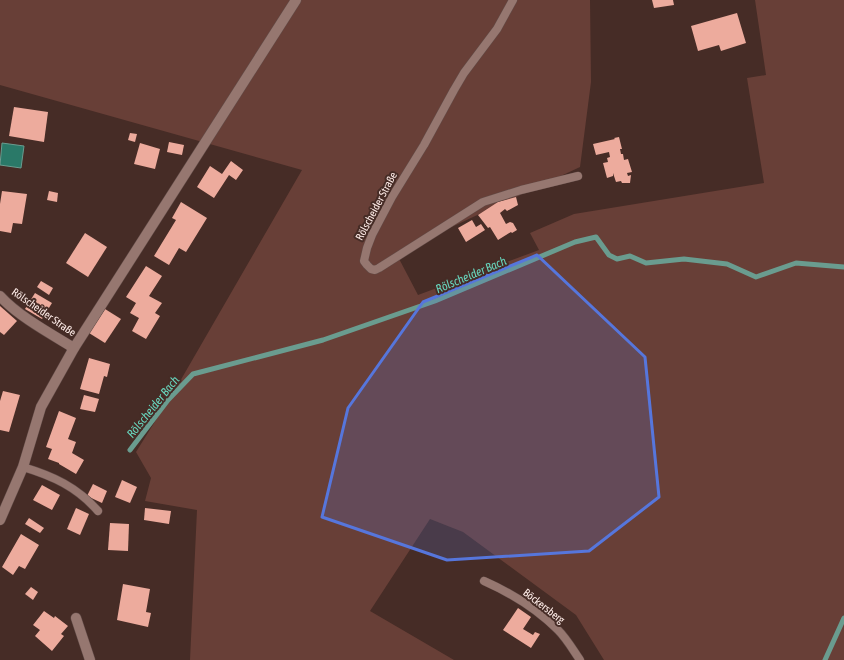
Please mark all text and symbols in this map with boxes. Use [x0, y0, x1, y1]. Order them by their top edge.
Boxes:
street label: Rölscheider Straße [353, 170, 399, 242]
water label: Rölscheider Bach [434, 254, 509, 296]
street label: Rölscheider Straße [10, 285, 78, 339]
water label: Rölscheider Bach [124, 373, 182, 441]
street label: Böckersberg [521, 586, 567, 626]

